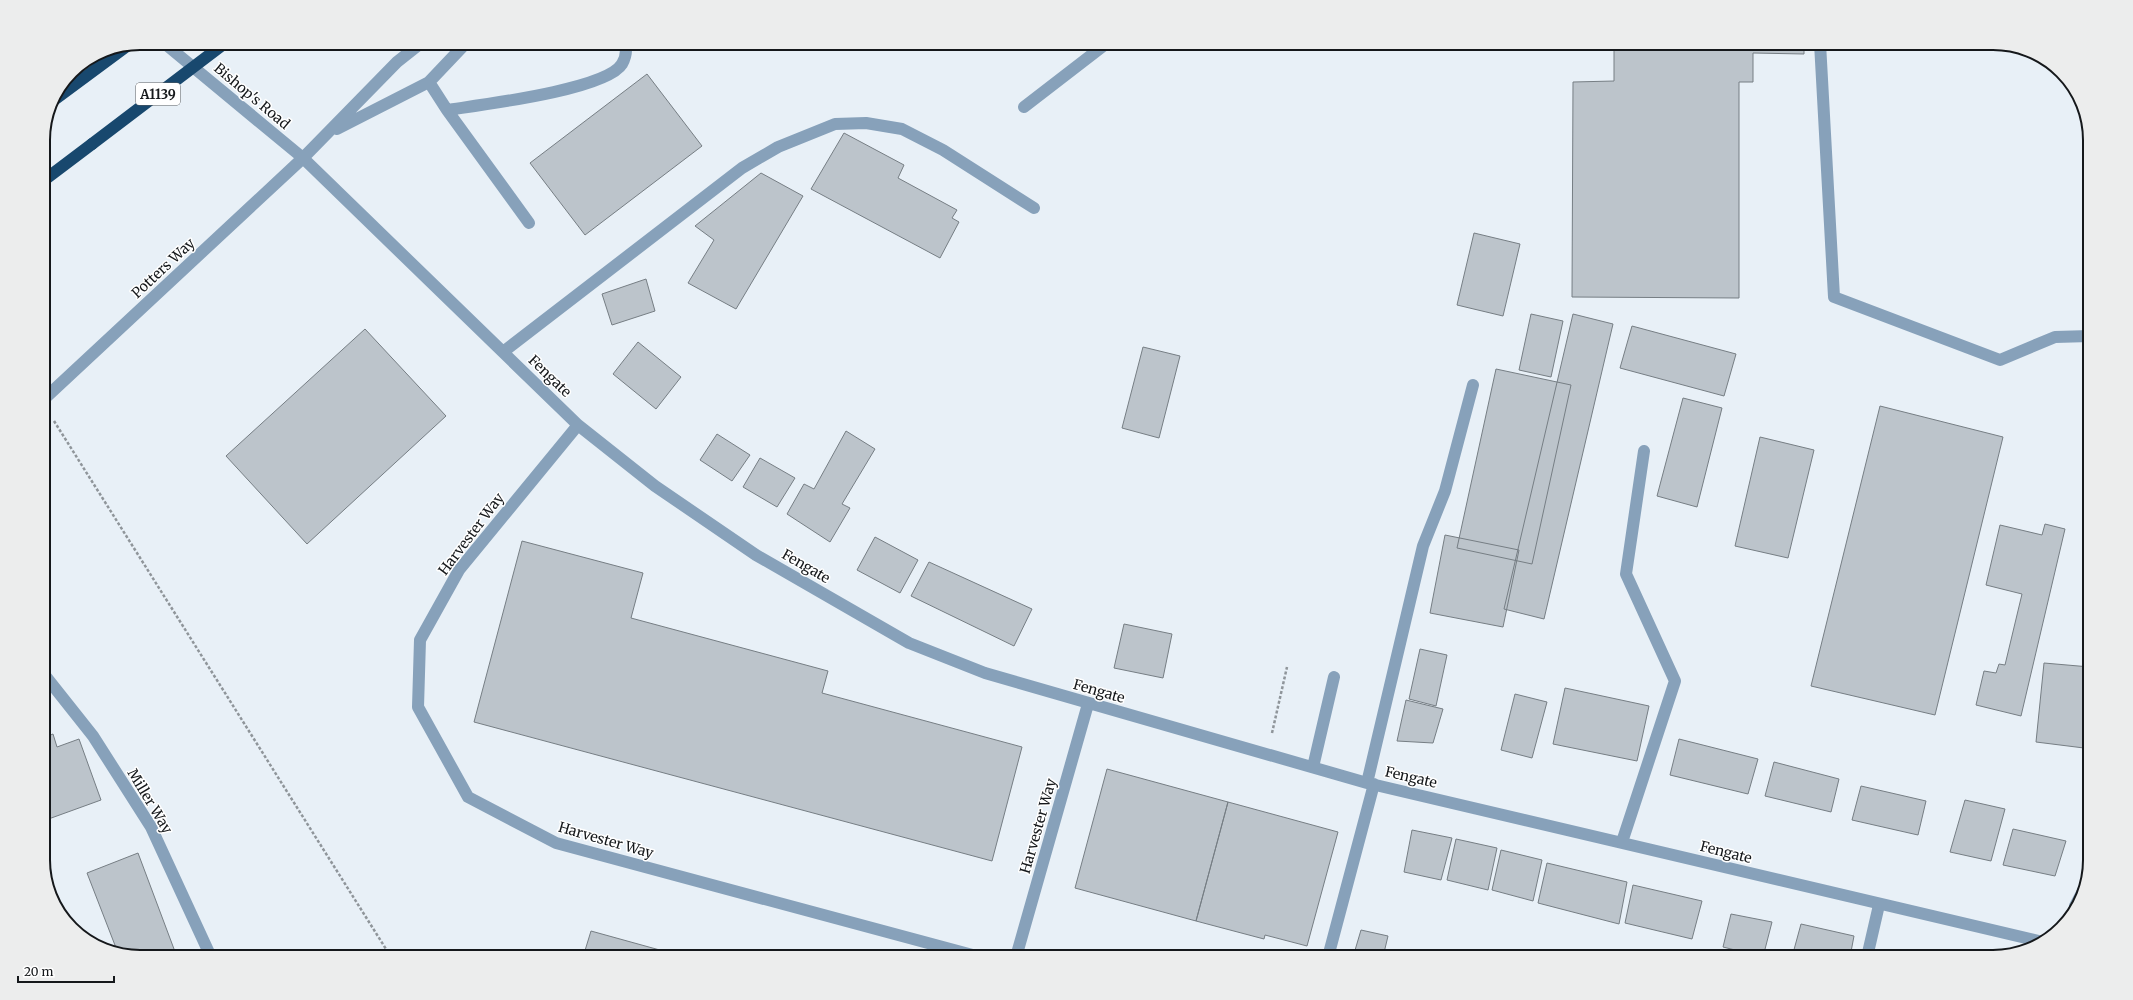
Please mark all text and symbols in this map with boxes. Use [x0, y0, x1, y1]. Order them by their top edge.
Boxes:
street label: Bishop's Road [210, 59, 294, 133]
road number: A1139 [136, 83, 180, 105]
street label: Potters Way [128, 234, 199, 302]
street label: Fengate [525, 351, 575, 401]
street label: Harvester Way [434, 489, 508, 579]
street label: Fengate [779, 545, 833, 587]
street label: Fengate [1071, 675, 1127, 707]
street label: Fengate [1383, 762, 1439, 792]
street label: Miller Way [124, 765, 177, 838]
street label: Harvester Way [1016, 775, 1060, 876]
street label: Harvester Way [556, 818, 657, 862]
street label: Fengate [1698, 837, 1754, 867]
scale bar [18, 958, 114, 984]
text: 20 m [24, 964, 53, 979]

